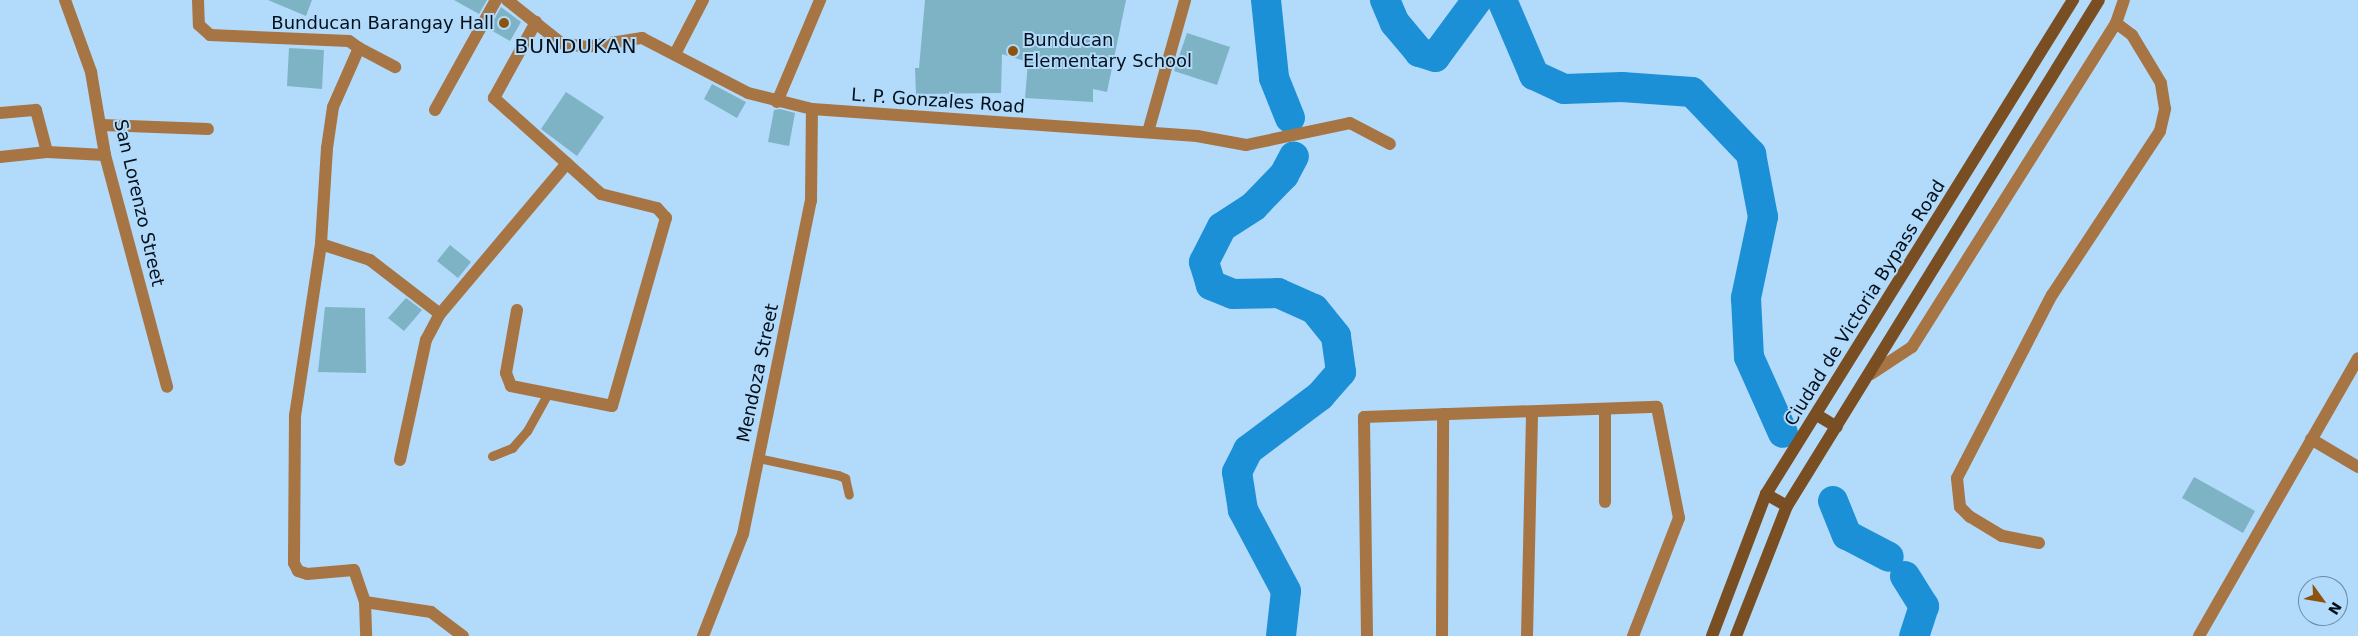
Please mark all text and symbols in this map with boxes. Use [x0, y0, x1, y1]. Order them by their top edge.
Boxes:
place label: Bunducan Barangay Hall [271, 12, 494, 34]
marker: Bunducan Barangay Hall [498, 17, 510, 29]
place label: Bunducan Elementary School [1023, 30, 1192, 72]
district label: BUNDUKAN [514, 34, 638, 58]
marker: Bunducan Elementary School [1007, 45, 1019, 57]
street label: L. P. Gonzales Road [850, 84, 1026, 118]
street label: San Lorenzo Street [109, 117, 169, 289]
street label: Ciudad de Victoria Bypass Road [1780, 176, 1950, 430]
street label: Mendoza Street [733, 302, 783, 444]
north arrow [2298, 576, 2348, 626]
text: N [2325, 599, 2345, 618]

